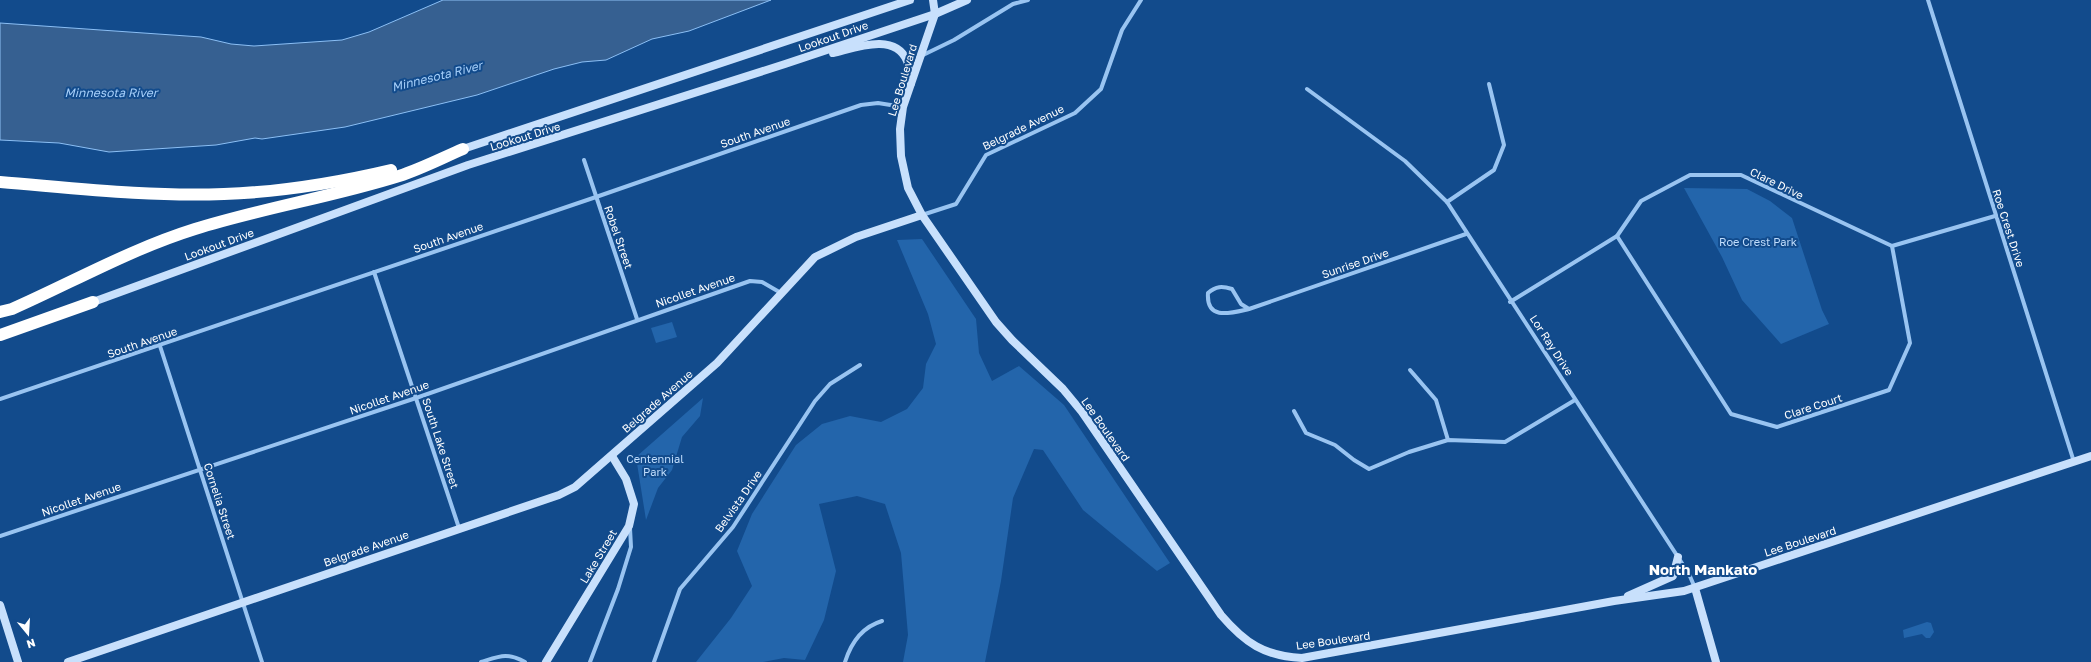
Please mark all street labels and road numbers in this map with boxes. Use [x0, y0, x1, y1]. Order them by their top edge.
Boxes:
street label: Lookout Drive [796, 18, 870, 54]
street label: Lee Boulevard [885, 42, 919, 118]
street label: Belgrade Avenue [980, 102, 1066, 152]
street label: South Avenue [718, 114, 792, 150]
street label: Lookout Drive [488, 119, 562, 153]
street label: Clare Drive [1748, 164, 1806, 202]
street label: Roe Crest Drive [1990, 187, 2028, 269]
street label: Robel Street [602, 204, 636, 270]
street label: South Avenue [411, 219, 485, 255]
street label: Lookout Drive [182, 225, 256, 263]
street label: Sunrise Drive [1320, 245, 1390, 281]
street label: Nicollet Avenue [654, 270, 736, 310]
street label: Lor Ray Drive [1528, 312, 1576, 378]
street label: South Avenue [105, 324, 179, 360]
street label: Belgrade Avenue [619, 367, 695, 435]
street label: Nicollet Avenue [348, 377, 430, 417]
street label: Clare Court [1782, 391, 1844, 421]
street label: Lee Boulevard [1079, 395, 1133, 463]
street label: South Lake Street [420, 396, 462, 490]
street label: Cornelia Street [202, 461, 238, 541]
street label: Belvista Drive [712, 468, 764, 534]
street label: Nicollet Avenue [40, 479, 122, 519]
street label: Lee Boulevard [1762, 523, 1838, 559]
street label: Belgrade Avenue [322, 527, 410, 569]
street label: Lake Street [577, 527, 619, 585]
street label: Lee Boulevard [1295, 628, 1371, 652]

